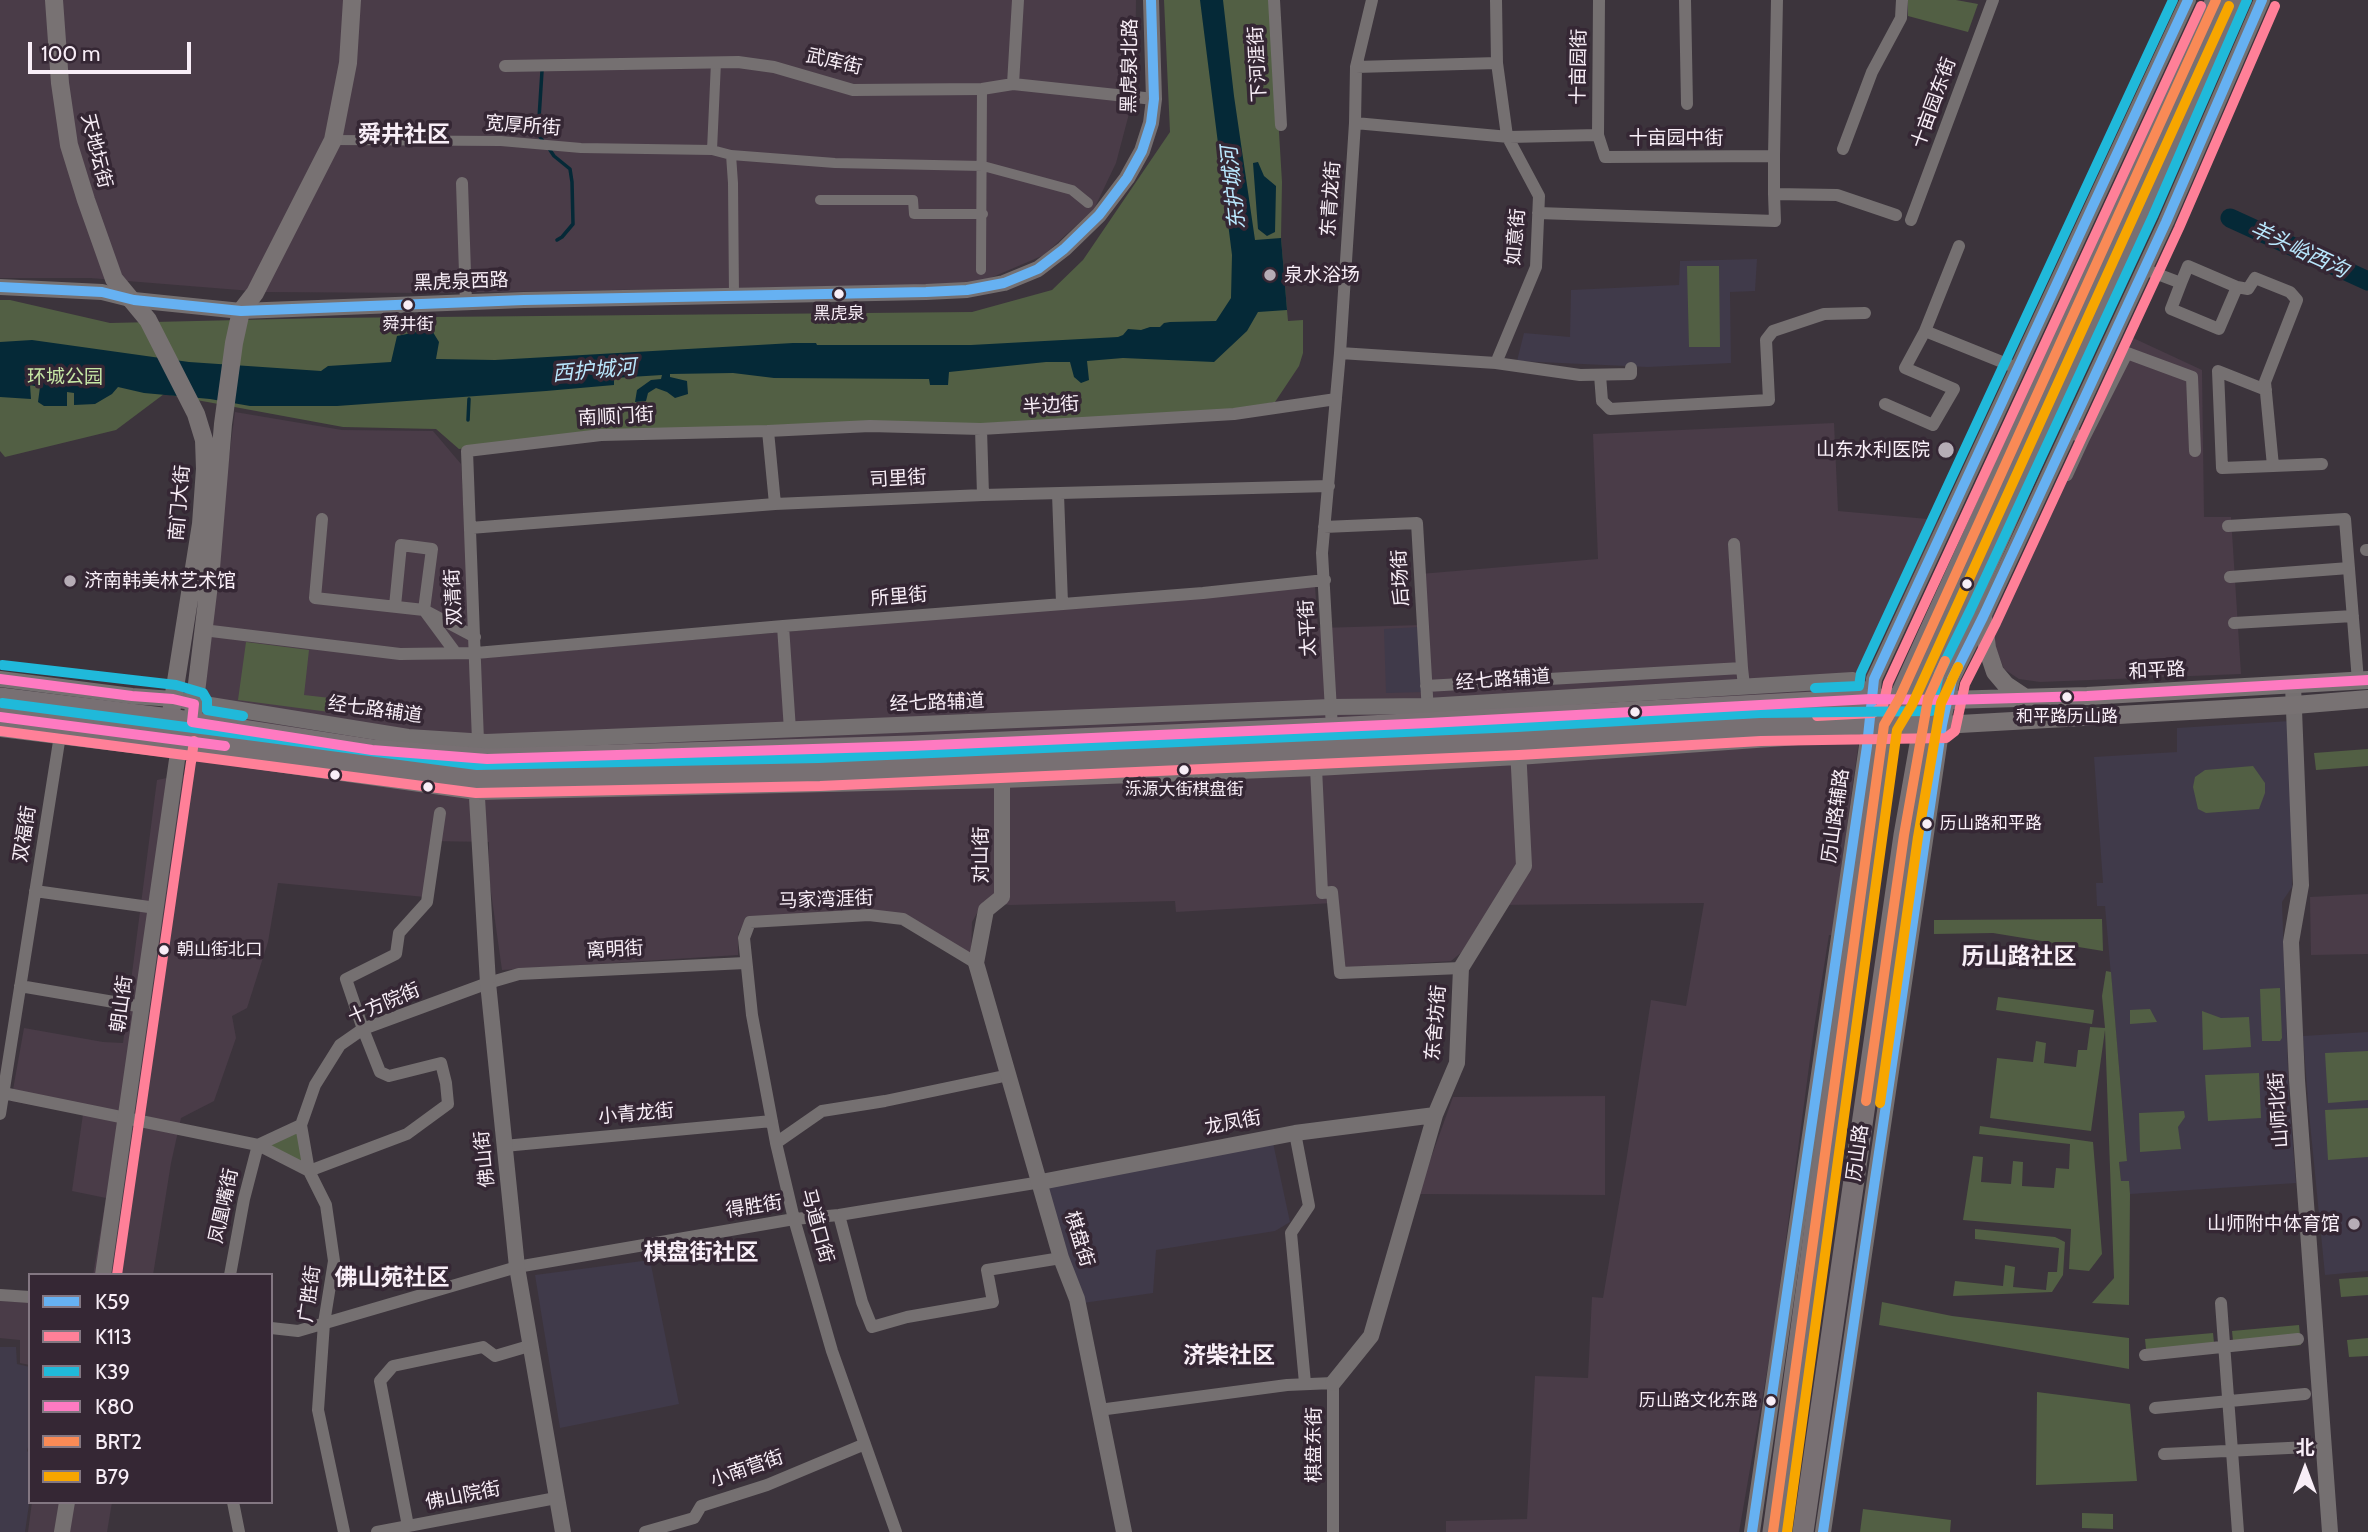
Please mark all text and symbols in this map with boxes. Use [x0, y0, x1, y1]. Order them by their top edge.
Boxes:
street label: 黑虎泉北路 [1118, 18, 1142, 114]
street label: 下河涯街 [1245, 25, 1271, 103]
scale bar [32, 28, 194, 72]
street label: 十亩园街 [1567, 29, 1591, 105]
text: 100 m [41, 41, 100, 66]
street label: 武库街 [804, 44, 864, 80]
street label: 十亩园东街 [1907, 54, 1961, 152]
street label: 天地坛街 [76, 111, 116, 191]
street label: 宽厚所街 [484, 112, 562, 140]
district label: 舜井社区 [358, 121, 450, 149]
street label: 十亩园中街 [1629, 127, 1723, 149]
water label: 东护城河 [1217, 145, 1251, 231]
street label: 东青龙街 [1317, 160, 1345, 238]
street label: 如意街 [1502, 208, 1530, 266]
water label: 羊头峪西沟 [2246, 216, 2352, 284]
place label: 泉水浴场 [1284, 264, 1360, 286]
marker: 泉水浴场 [1262, 267, 1278, 283]
street label: 黑虎泉西路 [413, 269, 509, 295]
marker: 黑虎泉 [832, 287, 846, 301]
marker: 舜井街 [401, 298, 415, 312]
place label: 黑虎泉 [814, 304, 864, 324]
place label: 舜井街 [383, 315, 433, 335]
water label: 西护城河 [551, 355, 637, 387]
park label: 环城公园 [27, 366, 103, 388]
street label: 半边街 [1022, 393, 1080, 419]
street label: 南顺门街 [577, 404, 655, 430]
place label: 山东水利医院 [1816, 439, 1930, 461]
marker: 山东水利医院 [1936, 440, 1956, 460]
street label: 南门大街 [165, 464, 195, 542]
street label: 司里街 [869, 466, 927, 492]
street label: 后场街 [1388, 549, 1414, 607]
street label: 双清街 [441, 568, 467, 626]
place label: 济南韩美林艺术馆 [84, 570, 236, 592]
marker: 济南韩美林艺术馆 [62, 573, 78, 589]
unlabelled marker [1960, 577, 1974, 591]
street label: 所里街 [870, 583, 928, 611]
street label: 太平街 [1295, 599, 1321, 657]
street label: 和平路 [2128, 658, 2186, 684]
street label: 经七路辅道 [1455, 665, 1551, 695]
street label: 经七路辅道 [889, 690, 985, 716]
marker: 和平路历山路 [2060, 690, 2074, 704]
street label: 经七路辅道 [326, 692, 424, 728]
unlabelled marker [1628, 705, 1642, 719]
place label: 和平路历山路 [2016, 707, 2118, 727]
marker: 泺源大街棋盘街 [1177, 763, 1191, 777]
street label: 历山路辅路 [1818, 767, 1854, 865]
unlabelled marker [328, 768, 342, 782]
unlabelled marker [421, 780, 435, 794]
place label: 泺源大街棋盘街 [1125, 780, 1243, 800]
street label: 双福街 [9, 804, 41, 864]
place label: 历山路和平路 [1940, 814, 2042, 834]
marker: 历山路和平路 [1920, 817, 1934, 831]
street label: 对山街 [970, 827, 992, 883]
street label: 马家湾涯街 [778, 887, 874, 913]
street label: 离明街 [586, 937, 644, 963]
place label: 朝山街北口 [177, 940, 262, 960]
marker: 朝山街北口 [157, 943, 171, 957]
district label: 历山路社区 [1962, 943, 2076, 971]
street label: 朝山街 [107, 974, 137, 1034]
street label: 十方院街 [345, 979, 423, 1029]
street label: 东舍坊街 [1421, 984, 1451, 1062]
street label: 山师北街 [2265, 1071, 2293, 1149]
street label: 小青龙街 [597, 1099, 675, 1129]
street label: 龙凤街 [1203, 1106, 1263, 1140]
street label: 历山路 [1843, 1123, 1873, 1183]
street label: 佛山街 [471, 1129, 499, 1189]
street label: 凤凰嘴街 [205, 1166, 243, 1246]
street label: 马道口街 [796, 1186, 838, 1266]
street label: 得胜街 [724, 1191, 784, 1223]
street label: 棋盘街 [1060, 1208, 1098, 1270]
place label: 山师附中体育馆 [2207, 1213, 2340, 1235]
marker: 山师附中体育馆 [2346, 1216, 2362, 1232]
district label: 棋盘街社区 [644, 1239, 758, 1267]
street label: 广胜街 [295, 1264, 325, 1324]
district label: 佛山苑社区 [335, 1264, 449, 1292]
legend [28, 1273, 273, 1504]
text: K59 [95, 1289, 130, 1314]
text: K113 [95, 1324, 132, 1349]
district label: 济柴社区 [1183, 1342, 1275, 1370]
text: K39 [95, 1359, 130, 1384]
place label: 历山路文化东路 [1639, 1391, 1758, 1411]
text: K80 [95, 1394, 134, 1419]
marker: 历山路文化东路 [1764, 1394, 1778, 1408]
street label: 棋盘东街 [1303, 1407, 1325, 1483]
text: BRT2 [95, 1429, 142, 1454]
north arrow [2270, 1434, 2340, 1504]
text: 北 [2295, 1436, 2315, 1459]
street label: 小南营街 [707, 1446, 787, 1492]
text: B79 [95, 1464, 130, 1489]
street label: 佛山院街 [424, 1478, 502, 1514]

